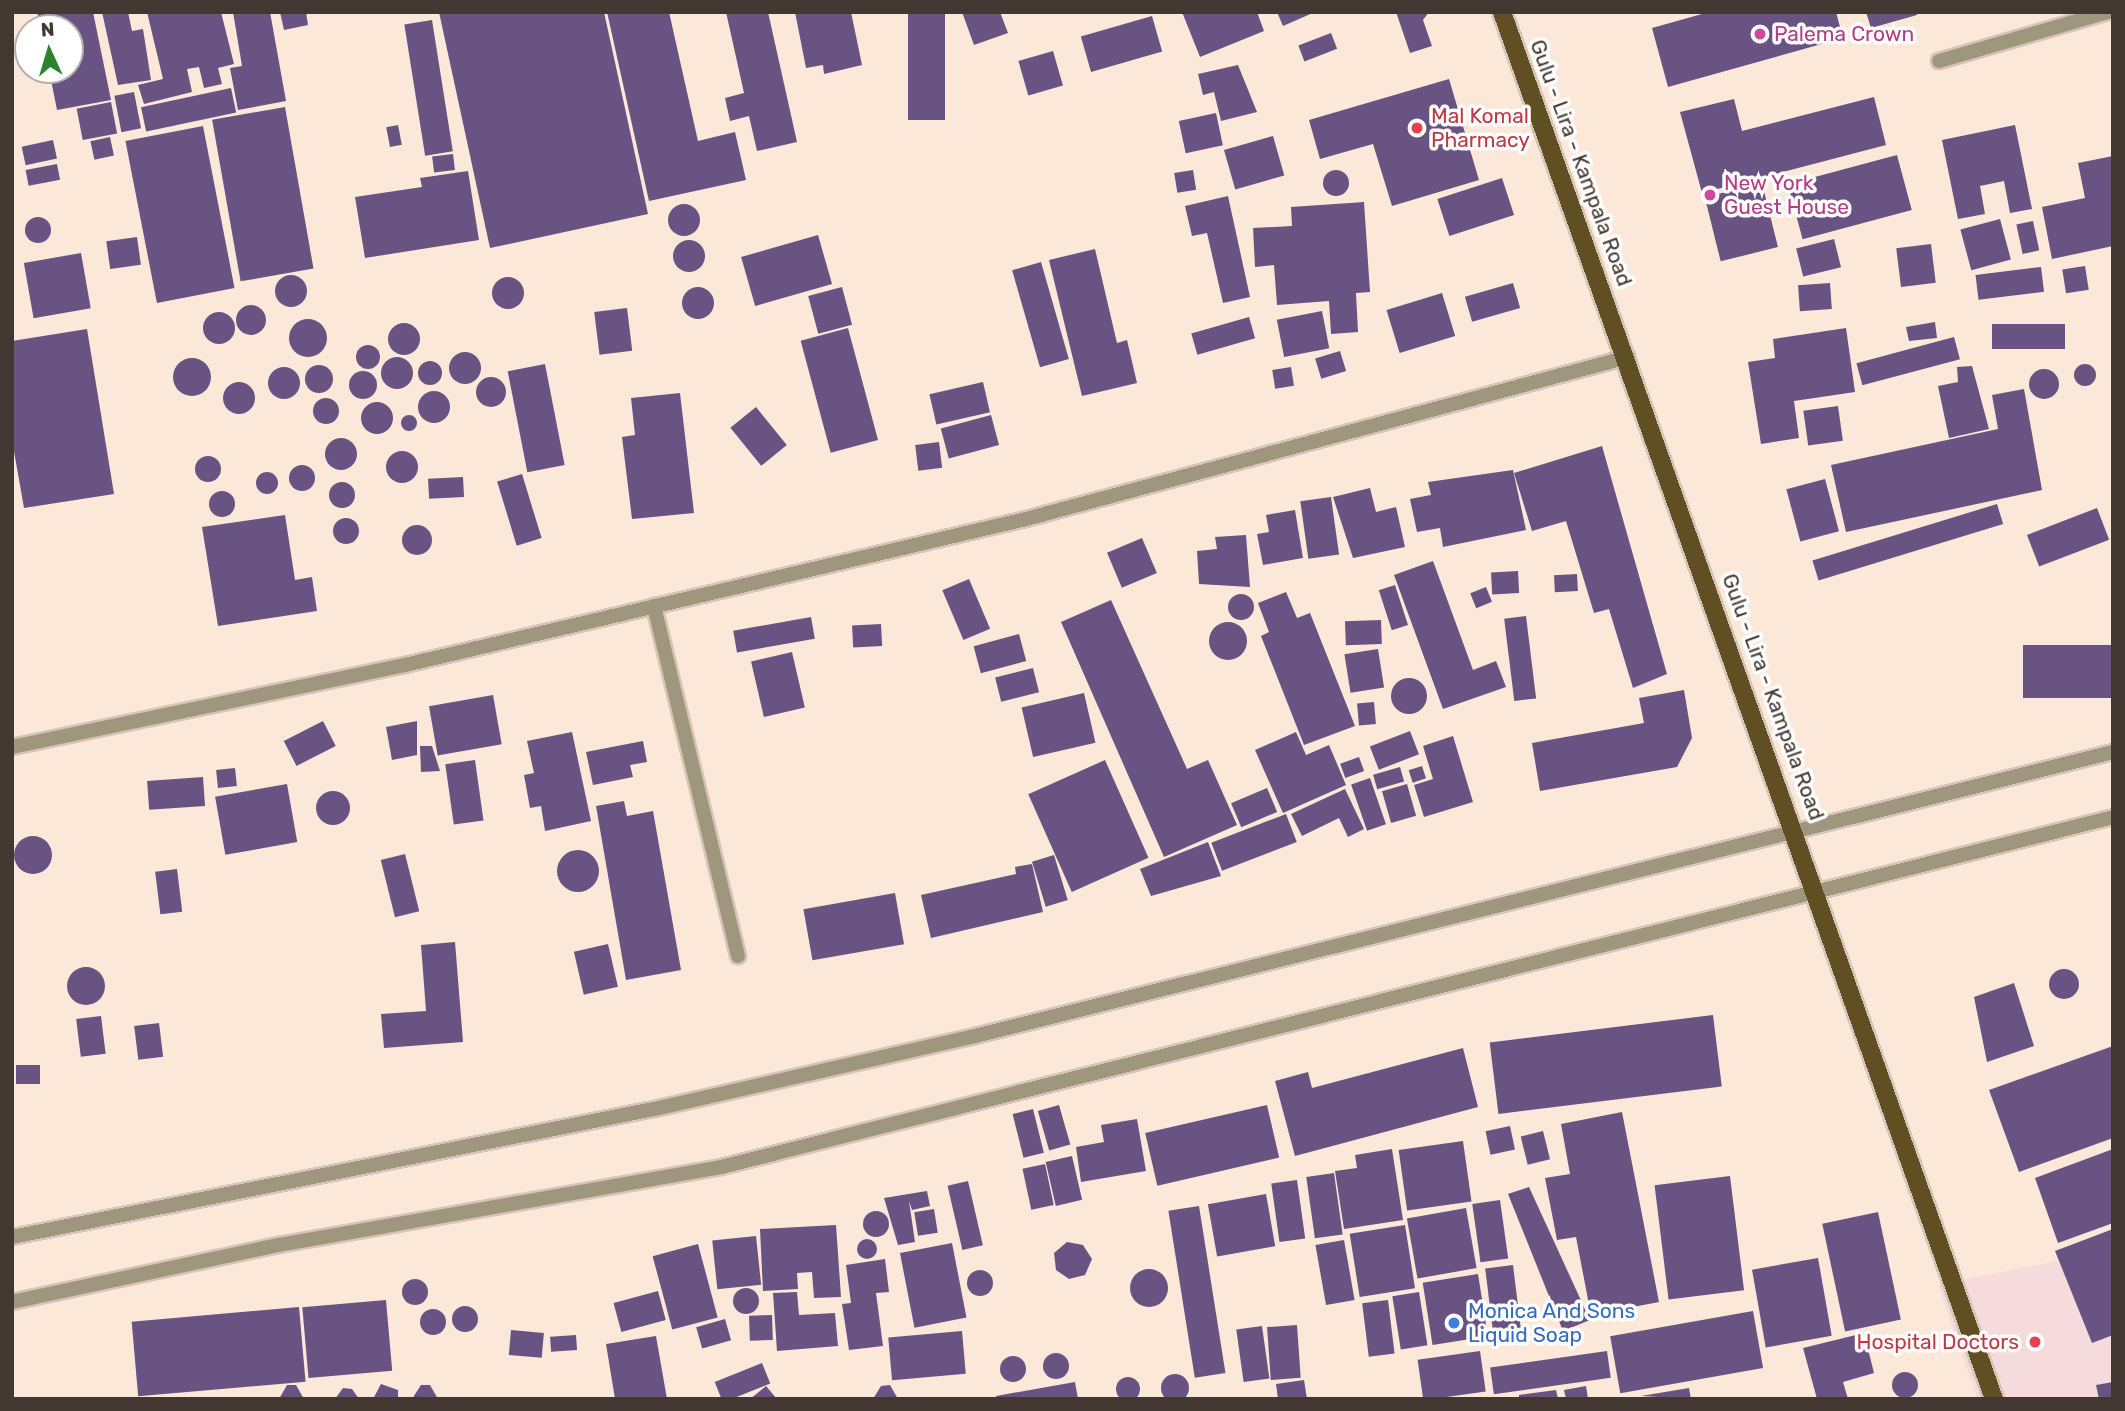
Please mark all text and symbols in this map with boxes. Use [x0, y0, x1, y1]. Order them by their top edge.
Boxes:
north arrow [14, 14, 84, 84]
text: N [40, 18, 55, 41]
place label: Palema Crown [1774, 21, 1914, 47]
marker: Palema Crown [1752, 26, 1768, 42]
street label: Gulu - Lira - Kampala Road [1525, 36, 1637, 290]
place label: Mal Komal Pharmacy [1431, 103, 1530, 153]
marker: Mal Komal Pharmacy [1409, 120, 1425, 136]
place label: New York Guest House [1724, 170, 1849, 220]
marker: New York Guest House [1702, 187, 1718, 203]
street label: Gulu - Lira - Kampala Road [1717, 570, 1829, 824]
place label: Monica And Sons Liquid Soap [1468, 1298, 1636, 1348]
marker: Monica And Sons Liquid Soap [1446, 1315, 1462, 1331]
place label: Hospital Doctors [1857, 1329, 2019, 1355]
marker: Hospital Doctors [2025, 1332, 2045, 1352]

